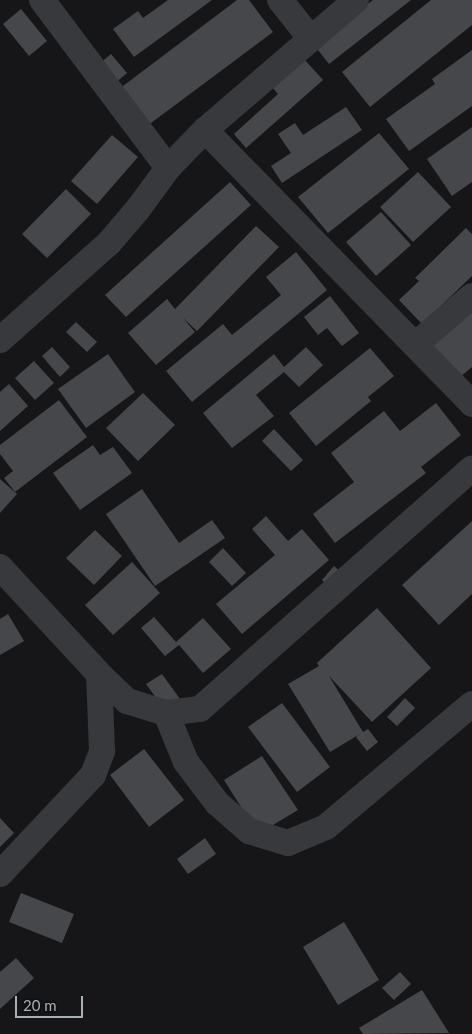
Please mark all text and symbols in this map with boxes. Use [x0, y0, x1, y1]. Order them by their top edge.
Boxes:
scale bar [18, 986, 85, 1018]
text: 20 m [23, 996, 57, 1014]

